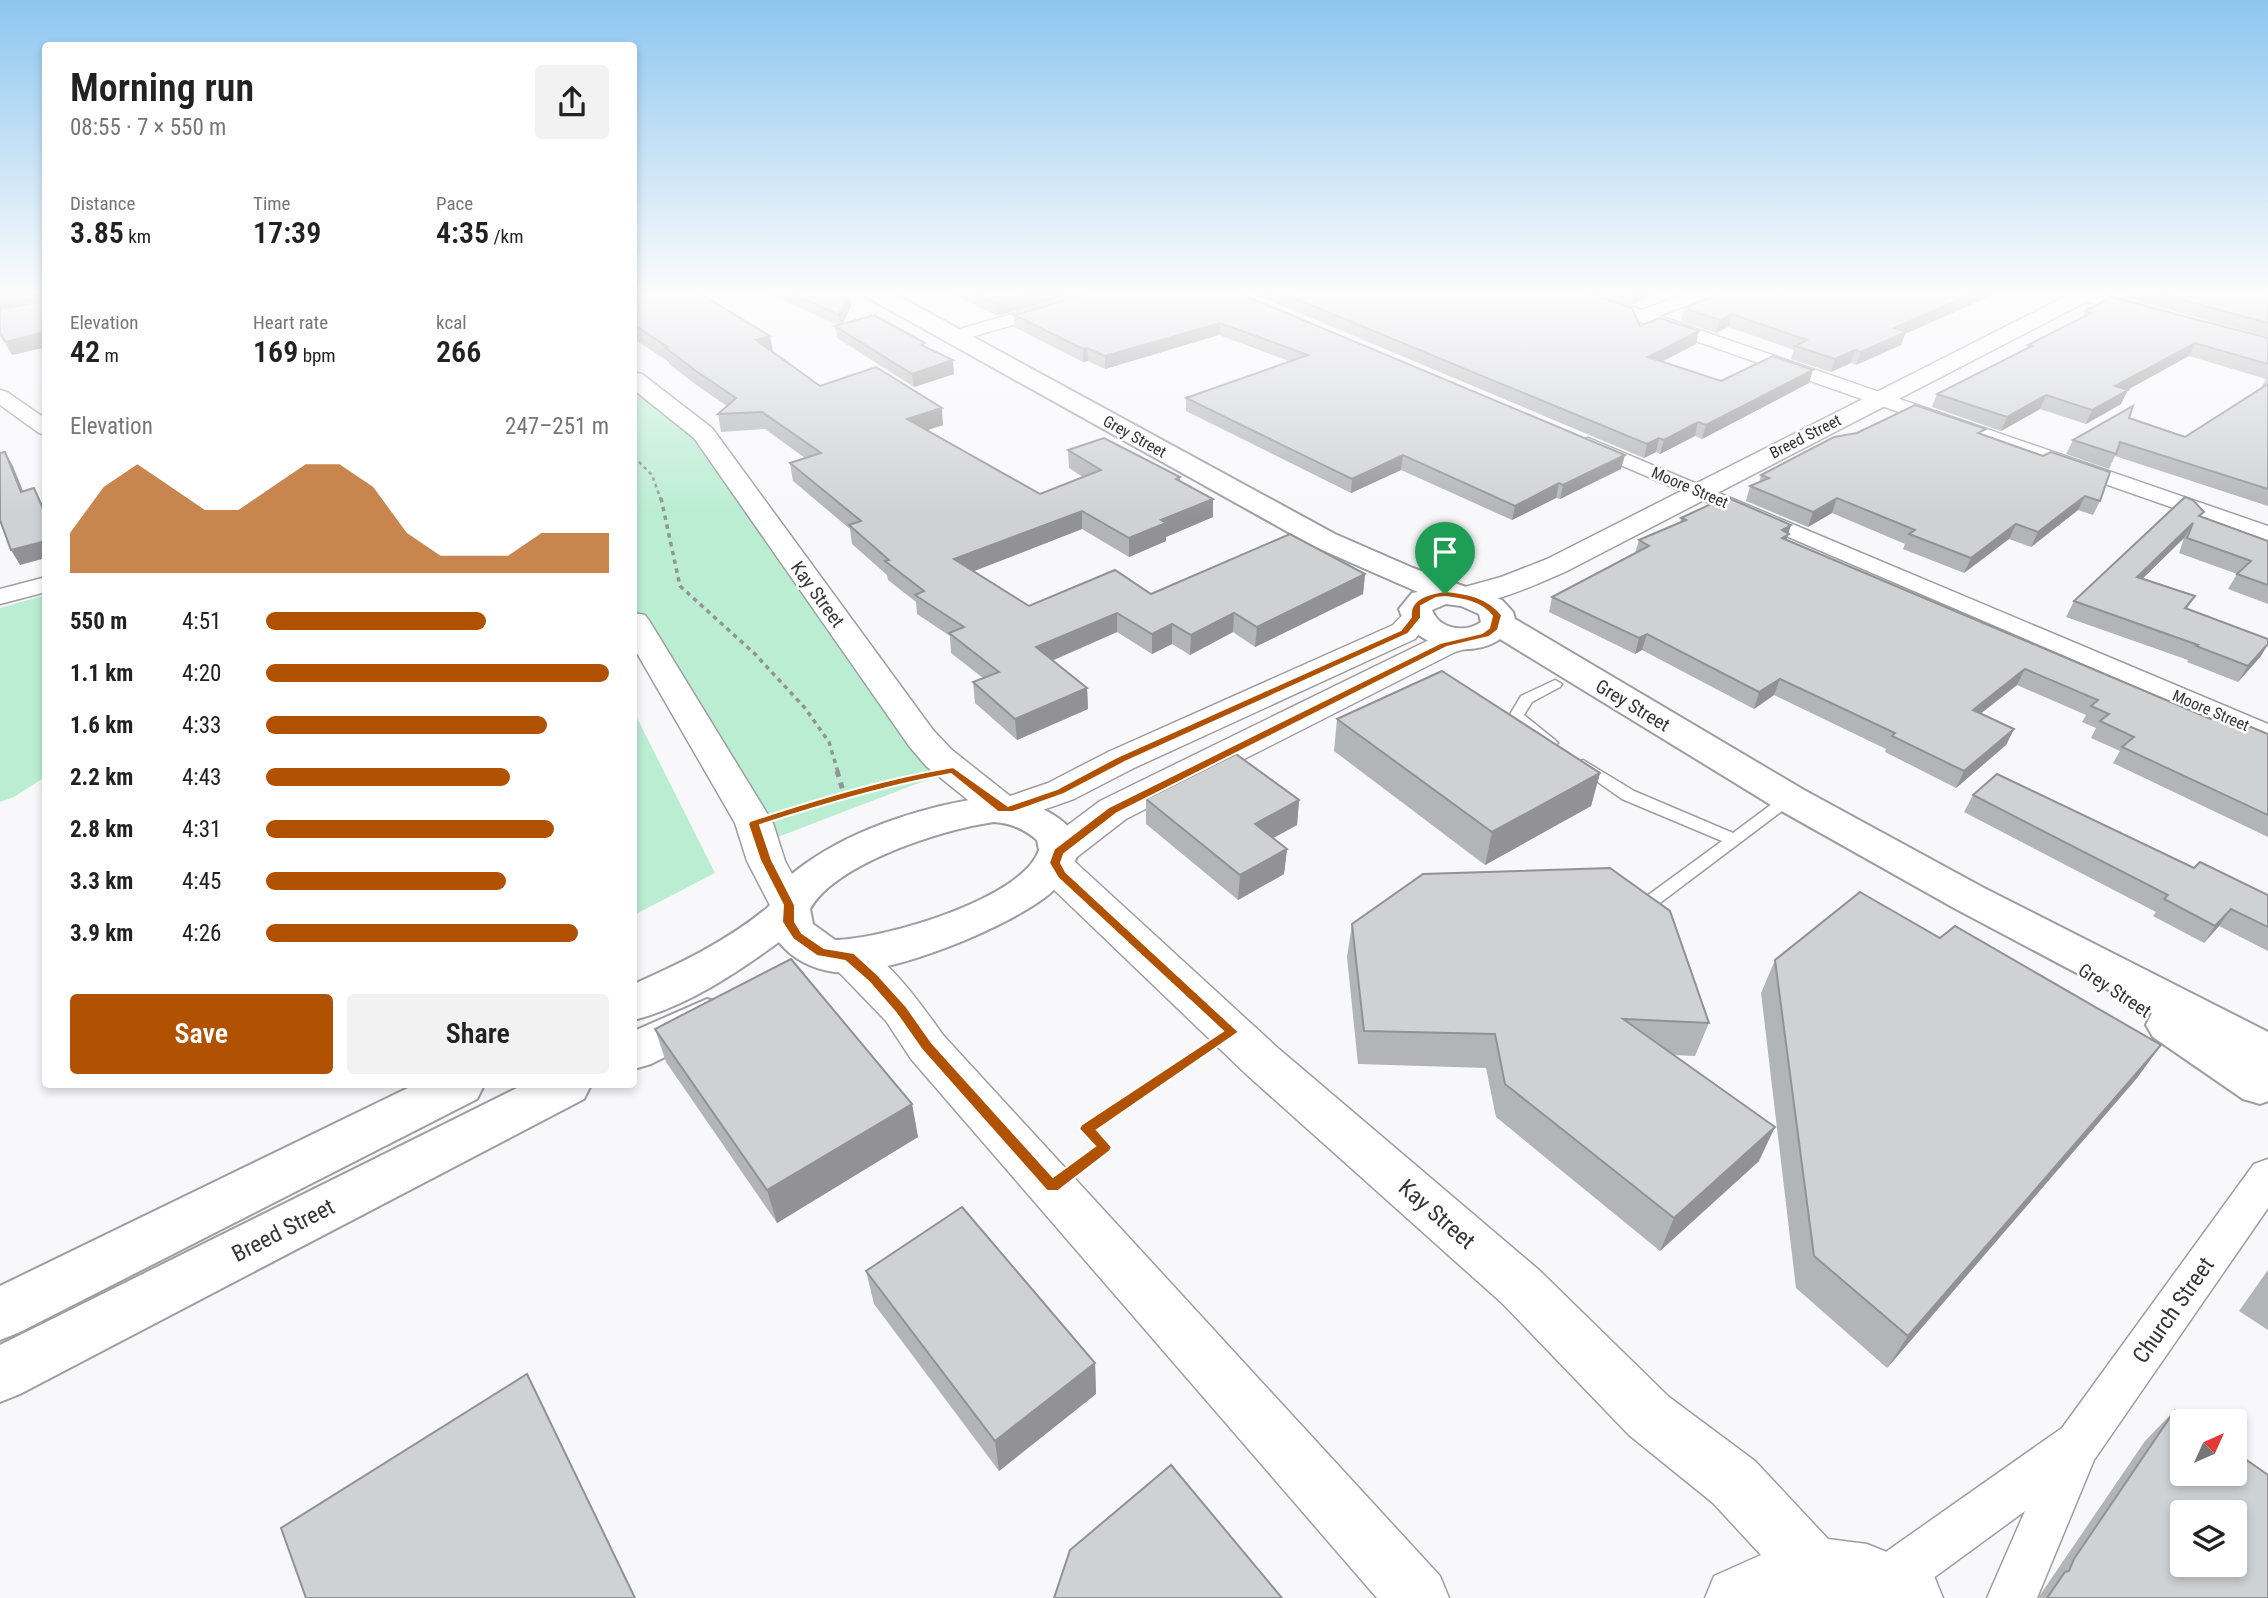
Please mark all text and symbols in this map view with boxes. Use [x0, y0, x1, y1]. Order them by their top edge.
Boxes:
button: share [535, 65, 609, 139]
text: Morning run [70, 66, 254, 110]
text: 08:55 · 7 × 550 m [70, 114, 226, 141]
text: Distance [70, 192, 135, 215]
text: Time [253, 192, 290, 215]
text: Pace [436, 192, 473, 215]
text: 3.85 [70, 215, 124, 250]
text: 17:39 [253, 215, 321, 250]
text: 4:35 [436, 215, 489, 250]
text: km [124, 225, 151, 248]
text: /km [489, 225, 523, 248]
text: Elevation [70, 311, 138, 334]
text: Heart rate [253, 311, 328, 334]
text: kcal [436, 311, 467, 334]
text: 42 [70, 334, 100, 369]
text: 169 [253, 334, 298, 369]
text: 266 [436, 334, 481, 369]
text: m [100, 344, 119, 367]
text: bpm [298, 344, 336, 367]
street label: Breed Street [1766, 410, 1844, 463]
street label: Grey Street [1100, 411, 1170, 462]
text: Elevation [70, 413, 153, 440]
text: 247–251 m [505, 413, 609, 440]
street label: Moore Street [1649, 463, 1731, 512]
pin [1415, 522, 1475, 594]
icon: arrive [1426, 533, 1464, 571]
street label: Kay Street [786, 557, 849, 632]
text: 550 m [70, 608, 127, 635]
text: 4:51 [182, 608, 221, 635]
text: 1.1 km [70, 660, 133, 687]
text: 4:20 [182, 660, 221, 687]
street label: Grey Street [1591, 674, 1674, 737]
street label: Moore Street [2170, 686, 2252, 735]
text: 1.6 km [70, 712, 133, 739]
text: 4:33 [182, 712, 221, 739]
text: 2.2 km [70, 764, 133, 791]
text: 4:43 [182, 764, 221, 791]
text: 2.8 km [70, 816, 133, 843]
text: 4:31 [182, 816, 221, 843]
text: 3.3 km [70, 868, 133, 895]
text: 4:45 [182, 868, 221, 895]
text: 3.9 km [70, 920, 133, 947]
text: 4:26 [182, 920, 221, 947]
street label: Grey Street [2074, 958, 2156, 1023]
button: Save [70, 994, 333, 1074]
button: Share [347, 994, 609, 1074]
street label: Kay Street [1393, 1174, 1480, 1255]
street label: Breed Street [227, 1193, 339, 1268]
street label: Church Street [2127, 1252, 2220, 1368]
north arrow [2170, 1409, 2247, 1486]
map controls [2170, 1409, 2247, 1577]
button: layers [2170, 1500, 2247, 1577]

